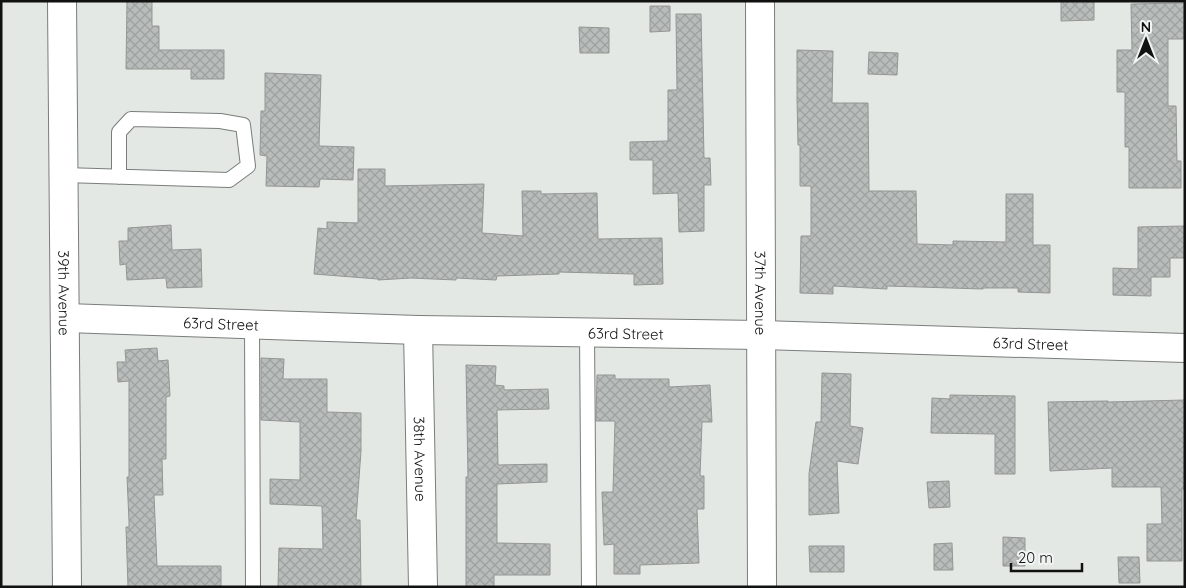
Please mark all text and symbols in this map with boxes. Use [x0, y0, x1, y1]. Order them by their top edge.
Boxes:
north arrow [1121, 15, 1171, 65]
text: N [1141, 18, 1151, 36]
street label: 39th Avenue [55, 250, 74, 336]
street label: 37th Avenue [751, 251, 771, 335]
street label: 63rd Street [183, 312, 259, 334]
street label: 63rd Street [588, 323, 664, 343]
street label: 63rd Street [993, 333, 1069, 354]
street label: 38th Avenue [410, 416, 431, 502]
scale bar [1011, 540, 1082, 572]
text: 20 m [1018, 548, 1053, 567]

